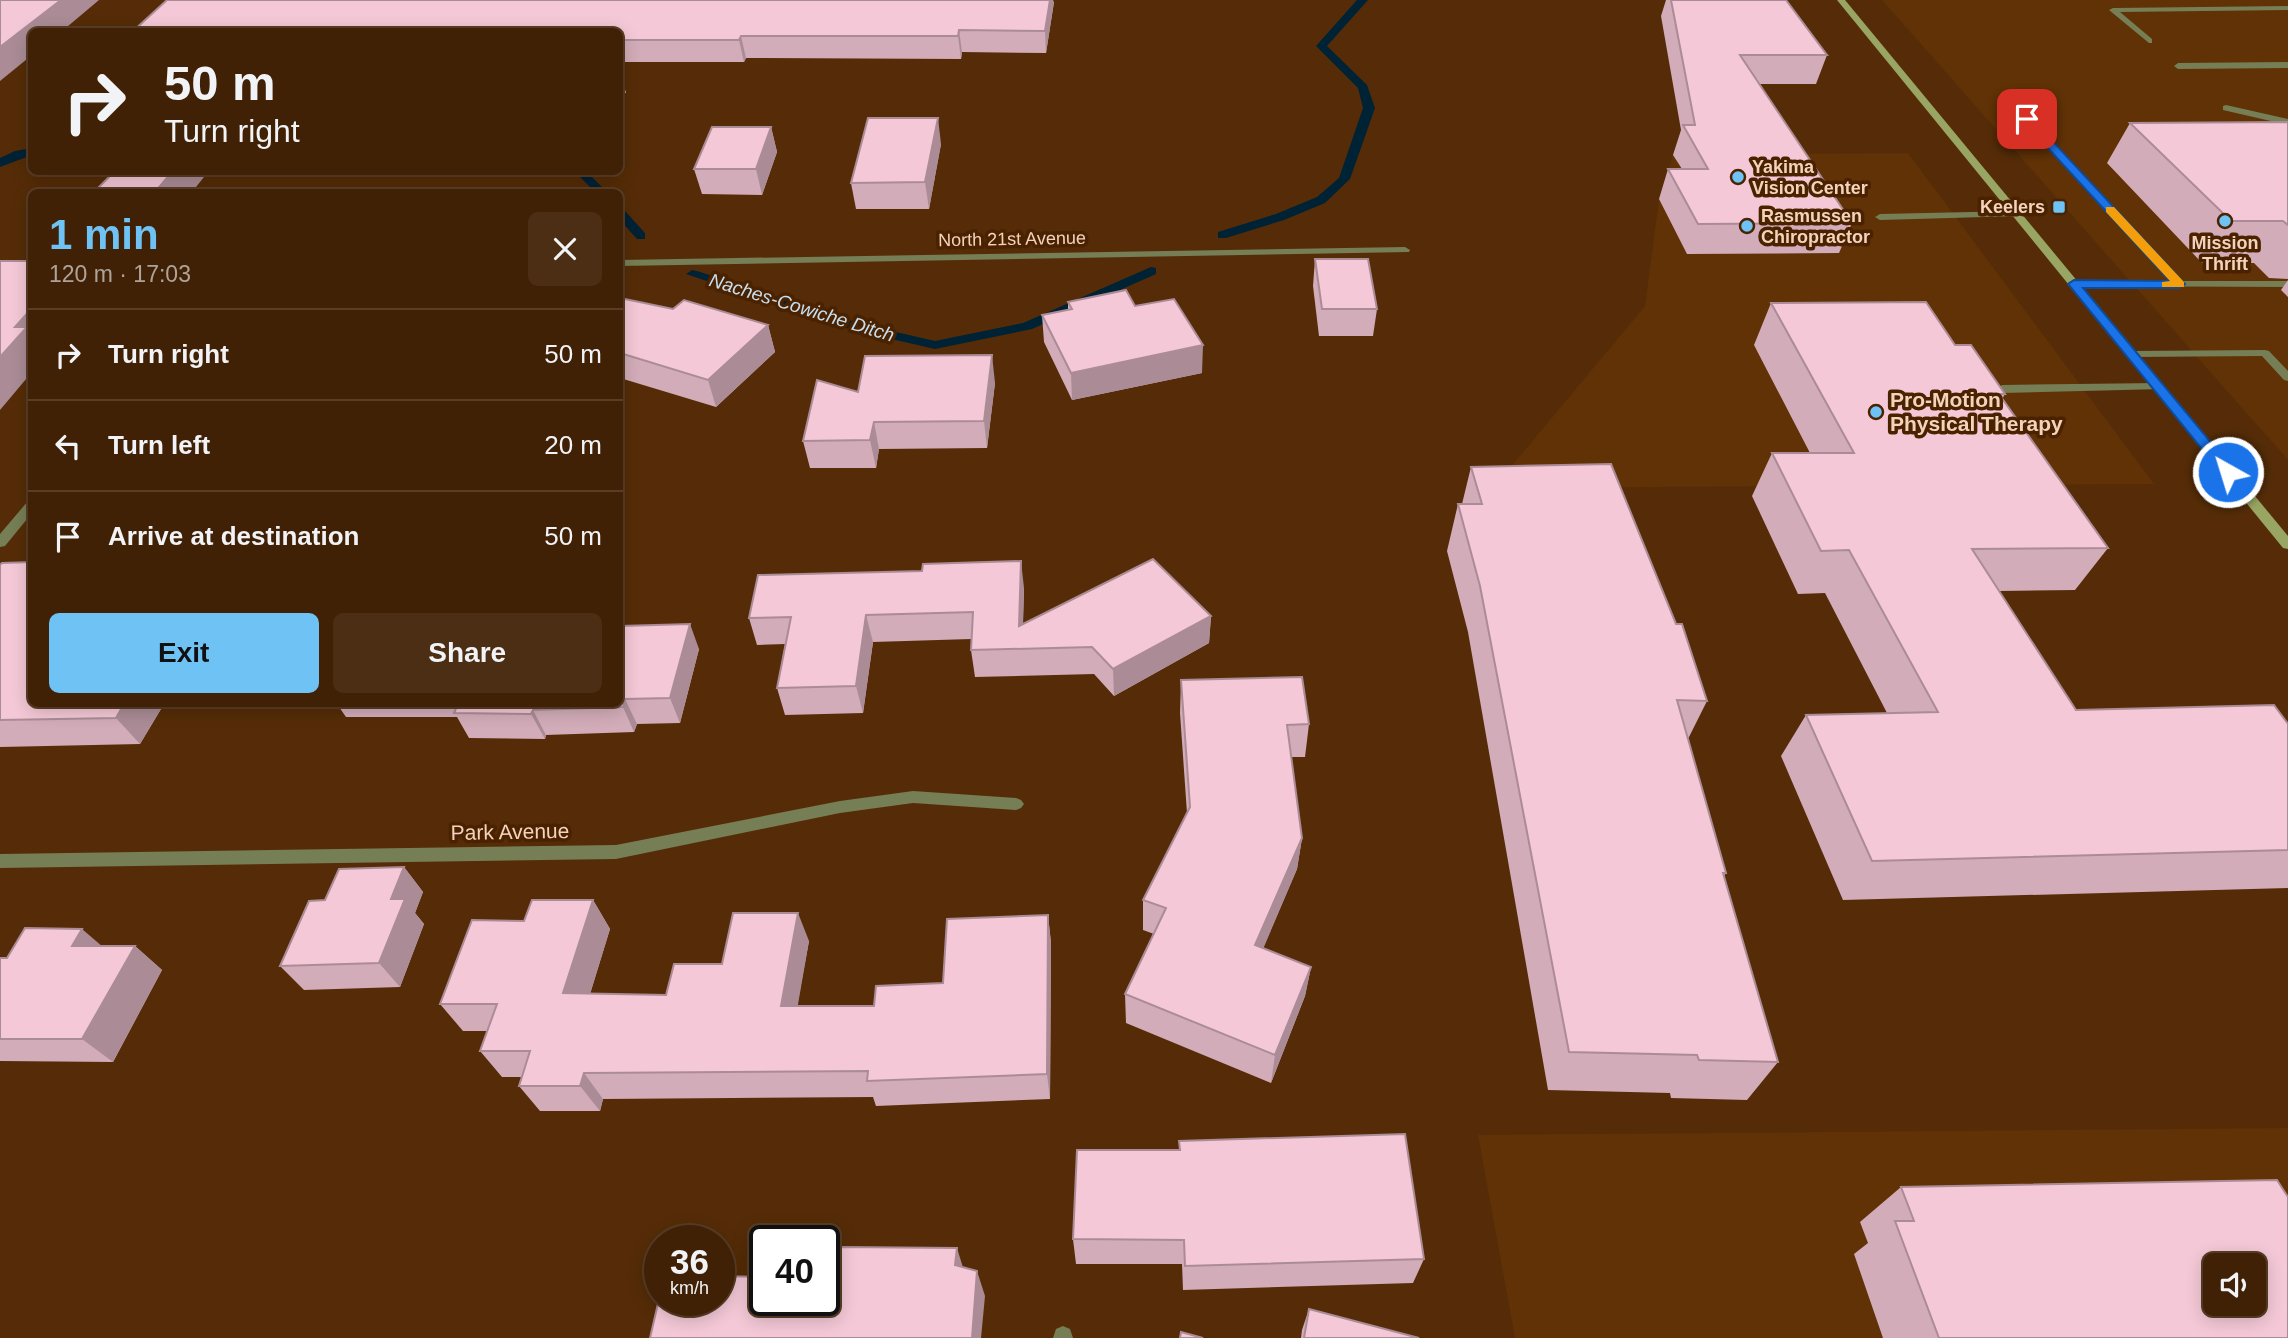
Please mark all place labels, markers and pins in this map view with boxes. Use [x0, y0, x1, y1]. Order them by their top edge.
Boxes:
pin [1997, 89, 2057, 149]
place label: Yakima Vision Center [1752, 157, 1868, 198]
marker: Yakima Vision Center [1730, 169, 1746, 185]
place label: Keelers [1980, 197, 2045, 217]
marker: Keelers [2051, 199, 2067, 215]
place label: Rasmussen Chiropractor [1761, 206, 1870, 247]
marker: Mission Thrift [2217, 213, 2233, 229]
marker: Rasmussen Chiropractor [1739, 218, 1755, 234]
place label: Mission Thrift [2191, 233, 2259, 274]
place label: Pro-Motion Physical Therapy [1890, 388, 2063, 435]
marker: Pro-Motion Physical Therapy [1868, 404, 1884, 420]

